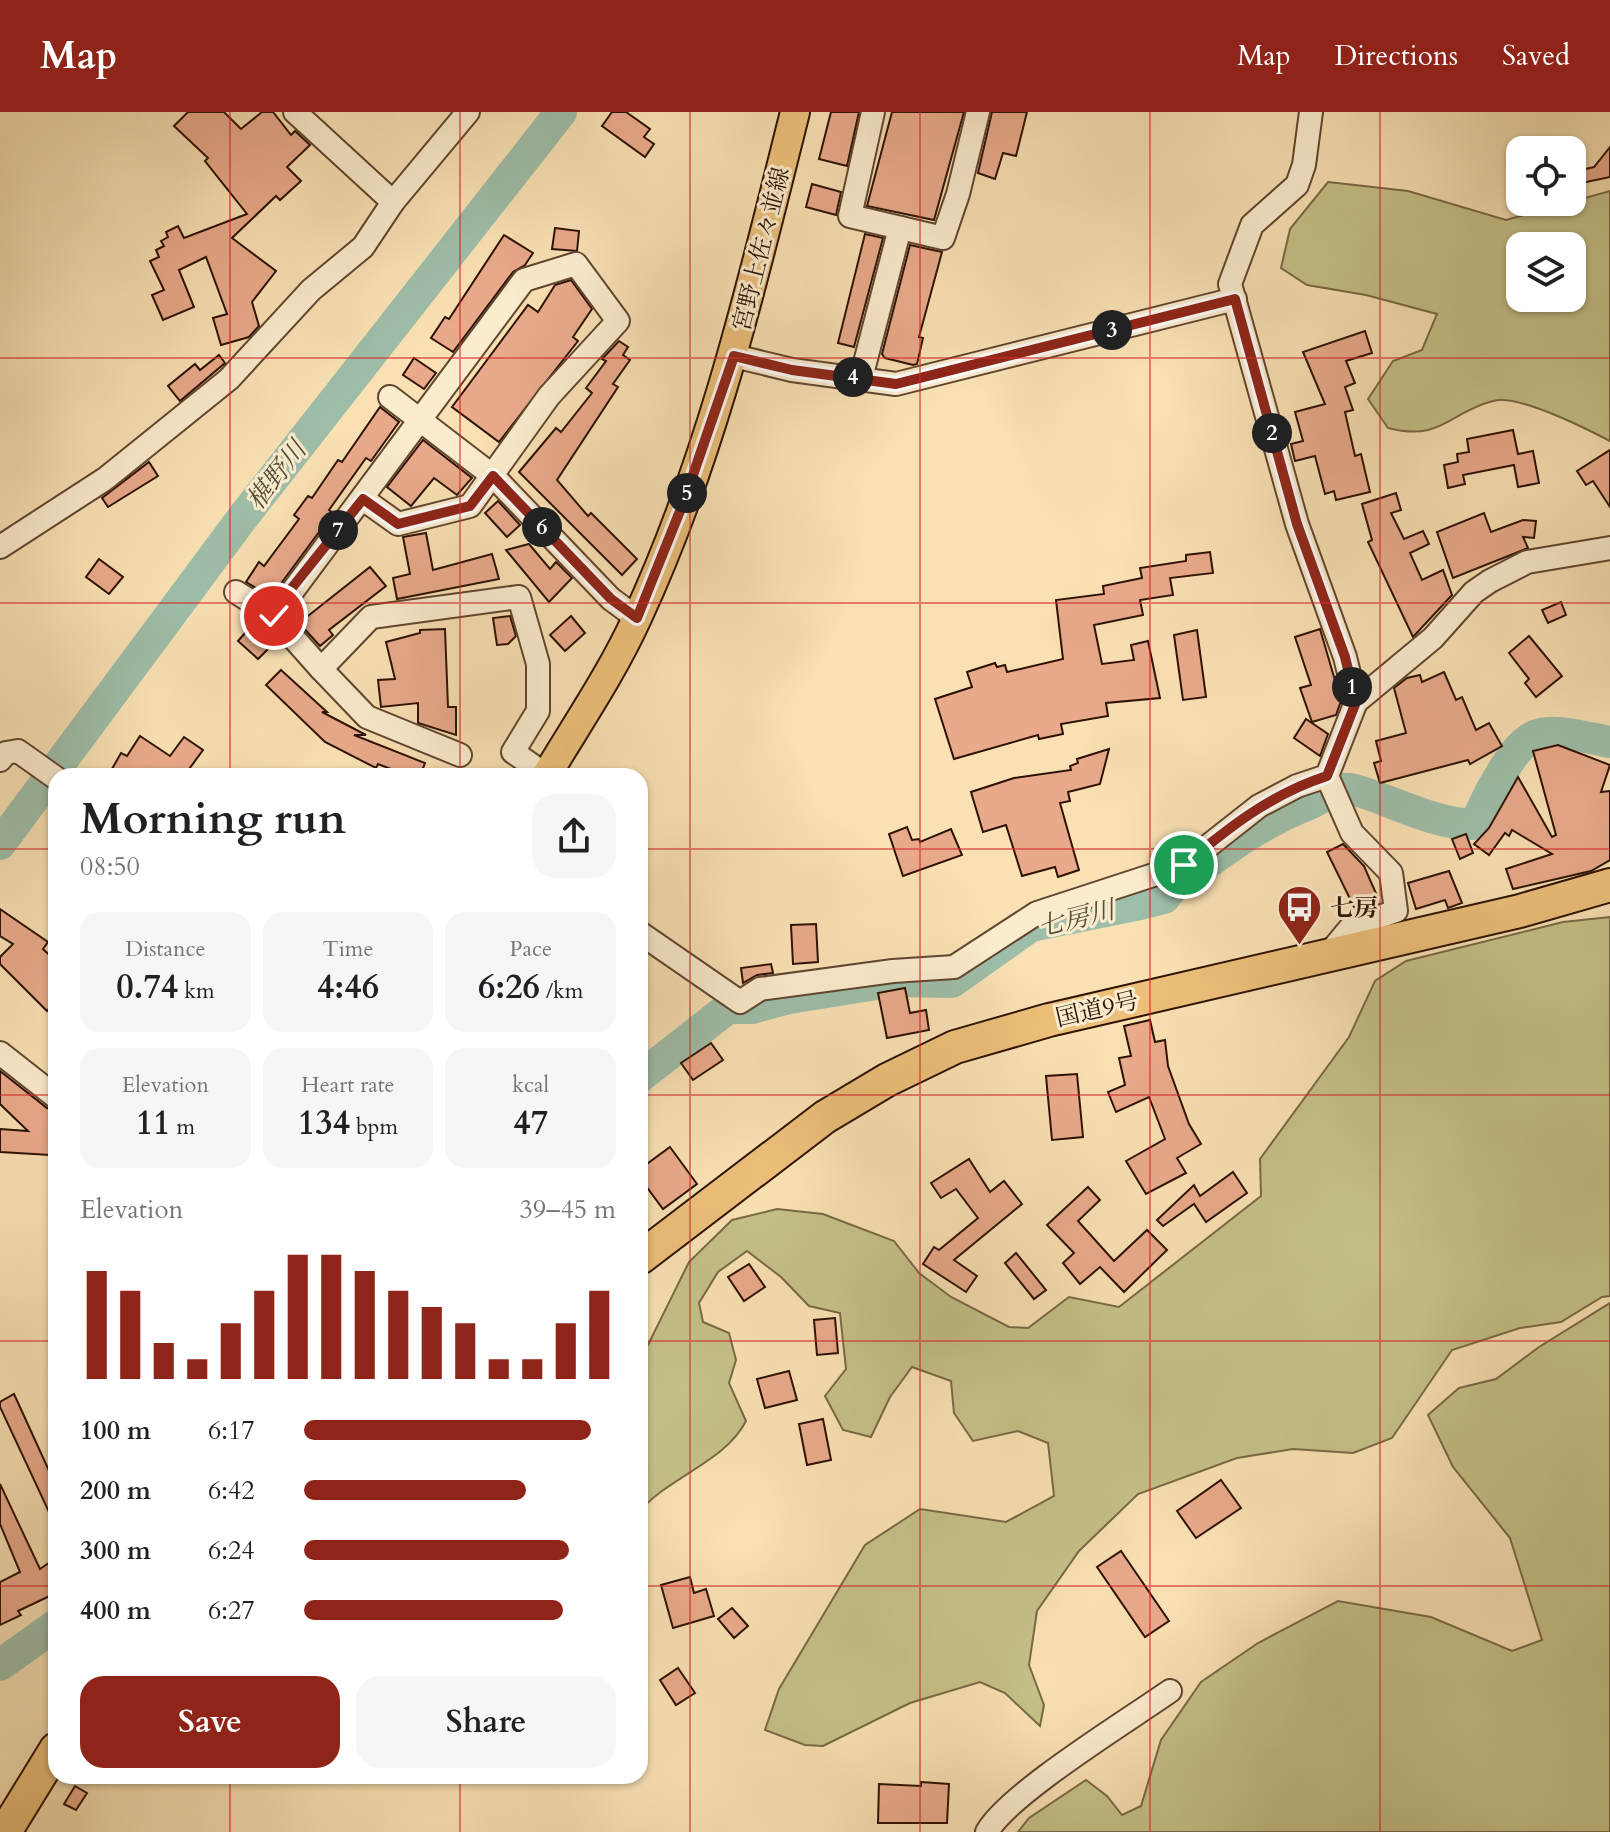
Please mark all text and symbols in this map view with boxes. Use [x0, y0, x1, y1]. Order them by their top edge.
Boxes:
text: Map [40, 30, 117, 82]
text: Map [1237, 37, 1291, 75]
text: Directions [1335, 37, 1458, 75]
text: Saved [1502, 37, 1570, 75]
map controls [1506, 136, 1586, 312]
button: locate [1506, 136, 1586, 216]
street label: 宮野上佐々並線 [725, 164, 798, 335]
button: layers [1506, 232, 1586, 312]
pin: 3 [1092, 310, 1132, 350]
text: 3 [1106, 315, 1118, 345]
pin: 4 [833, 357, 873, 397]
text: 4 [847, 362, 859, 392]
pin: 2 [1252, 413, 1292, 453]
text: 2 [1266, 418, 1278, 448]
water label: 椹野川 [239, 431, 316, 517]
pin: 5 [667, 473, 707, 513]
text: 5 [681, 478, 693, 508]
pin: 6 [522, 507, 562, 547]
pin: 7 [318, 510, 358, 550]
text: 6 [536, 512, 548, 542]
text: 7 [332, 515, 344, 545]
pin [240, 582, 308, 650]
icon: check [252, 594, 296, 638]
pin: 1 [1332, 667, 1372, 707]
text: 1 [1346, 672, 1358, 702]
text: Morning run [80, 789, 346, 849]
button: share [532, 794, 616, 878]
pin [1150, 831, 1218, 899]
icon: arrive [1162, 843, 1206, 887]
text: 08:50 [80, 849, 140, 884]
bus stop icon: 七房 [1275, 884, 1323, 947]
water label: 七房川 [1034, 891, 1121, 945]
place label: 七房 [1330, 892, 1378, 925]
text: Distance [125, 934, 206, 964]
text: Time [323, 934, 373, 964]
text: Pace [509, 934, 552, 964]
text: 0.74 [116, 964, 178, 1010]
text: 4:46 [317, 964, 379, 1010]
text: 6:26 [478, 964, 540, 1010]
text: km [178, 976, 215, 1006]
text: /km [540, 976, 583, 1006]
street label: 国道9号 [1052, 984, 1142, 1035]
text: Elevation [122, 1070, 209, 1100]
text: Heart rate [301, 1070, 395, 1100]
text: kcal [512, 1070, 549, 1100]
text: 11 [136, 1100, 170, 1146]
text: 134 [298, 1100, 350, 1146]
text: 47 [513, 1100, 548, 1146]
text: m [170, 1112, 195, 1142]
text: bpm [350, 1112, 398, 1142]
text: Elevation [80, 1192, 183, 1227]
text: 39–45 m [519, 1192, 616, 1227]
text: 100 m [80, 1413, 151, 1448]
text: 6:17 [208, 1413, 255, 1448]
text: 200 m [80, 1473, 151, 1508]
text: 6:42 [208, 1473, 255, 1508]
text: 300 m [80, 1533, 151, 1568]
text: 6:24 [208, 1533, 255, 1568]
text: 400 m [80, 1593, 151, 1628]
text: 6:27 [208, 1593, 255, 1628]
button: Save [80, 1676, 340, 1768]
button: Share [356, 1676, 616, 1768]

